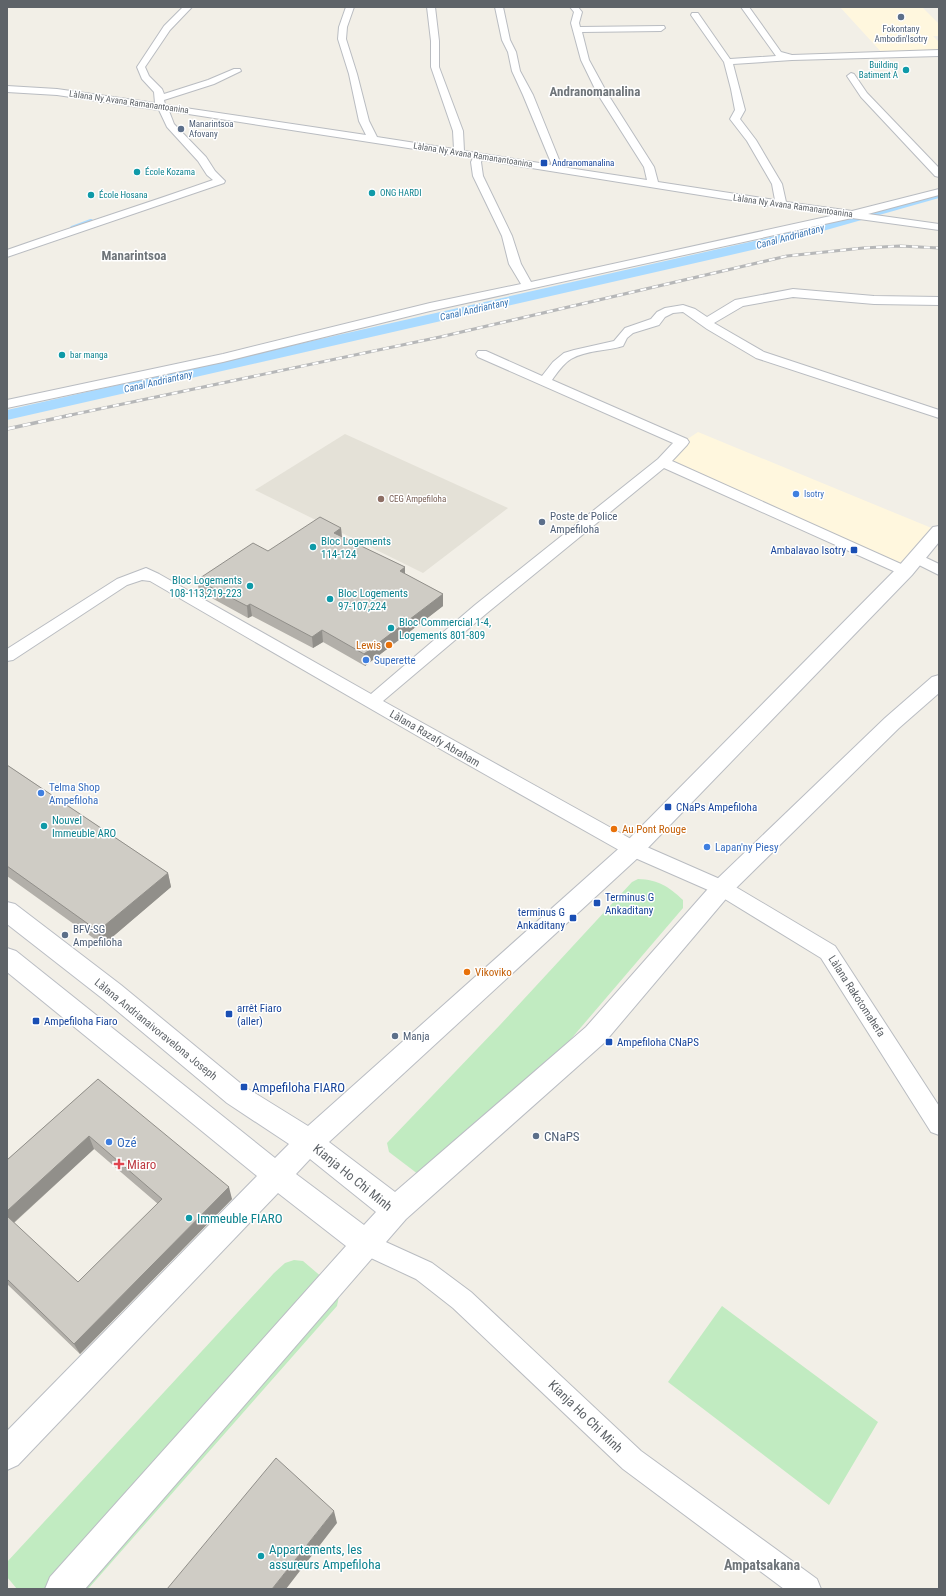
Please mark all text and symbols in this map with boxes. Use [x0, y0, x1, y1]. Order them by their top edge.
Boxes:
marker: Fokontany Ambodin'Isotry [896, 12, 906, 22]
place label: Fokontany Ambodin'Isotry [874, 24, 928, 44]
place label: Building Batiment A [859, 60, 898, 80]
marker: Building Batiment A [901, 65, 911, 75]
district label: Andranomanalina [550, 84, 640, 99]
street label: Làlana Ny Avana Ramanantoanina [69, 89, 189, 115]
place label: Manarintsoa Afovany [189, 119, 234, 139]
marker: Manarintsoa Afovany [176, 124, 186, 134]
street label: Làlana Ny Avana Ramanantoanina [413, 141, 533, 169]
marker: Andranomanalina [539, 158, 549, 168]
place label: Andranomanalina [552, 158, 614, 168]
place label: École Kozama [145, 166, 195, 177]
marker: École Kozama [132, 167, 142, 177]
marker: ONG HARDI [367, 188, 377, 198]
place label: ONG HARDI [380, 188, 421, 198]
place label: École Hosana [99, 189, 148, 200]
marker: École Hosana [86, 190, 96, 200]
street label: Làlana Ny Avana Ramanantoanina [733, 193, 853, 219]
water label: Canal Andriantany [755, 222, 826, 251]
district label: Manarintsoa [102, 248, 166, 263]
water label: Canal Andriantany [439, 296, 510, 323]
marker: bar manga [57, 350, 67, 360]
place label: bar manga [70, 350, 108, 360]
water label: Canal Andriantany [123, 368, 194, 395]
marker: Isotry [791, 489, 801, 499]
place label: Isotry [804, 489, 824, 499]
marker: CEG Ampefiloha [376, 494, 386, 504]
place label: CEG Ampefiloha [389, 494, 446, 504]
place label: Poste de Police Ampefiloha [550, 510, 617, 536]
marker: Poste de Police Ampefiloha [537, 517, 547, 527]
place label: Bloc Logements 114-124 [321, 535, 391, 561]
marker: Bloc Logements 114-124 [308, 542, 318, 552]
place label: Ambalavao Isotry [770, 544, 846, 557]
marker: Ambalavao Isotry [849, 545, 859, 555]
place label: Bloc Logements 108-113,219-223 [169, 574, 242, 600]
marker: Bloc Logements 108-113,219-223 [245, 581, 255, 591]
place label: Bloc Logements 97-107,224 [338, 587, 408, 613]
marker: Bloc Logements 97-107,224 [325, 594, 335, 604]
place label: Bloc Commercial 1-4, Logements 801-809 [399, 616, 491, 642]
marker: Bloc Commercial 1-4, Logements 801-809 [386, 623, 396, 633]
place label: Lewis [356, 639, 381, 652]
marker: Lewis [384, 640, 394, 650]
place label: Superette [374, 654, 416, 667]
marker: Superette [361, 655, 371, 665]
street label: Làlana Razafy Abraham [387, 707, 482, 770]
place label: Telma Shop Ampefiloha [49, 781, 100, 807]
marker: Telma Shop Ampefiloha [36, 788, 46, 798]
place label: CNaPs Ampefiloha [676, 801, 757, 814]
marker: CNaPs Ampefiloha [663, 802, 673, 812]
place label: Nouvel Immeuble ARO [52, 814, 116, 840]
marker: Nouvel Immeuble ARO [39, 821, 49, 831]
place label: Au Pont Rouge [622, 823, 686, 836]
marker: Au Pont Rouge [609, 824, 619, 834]
place label: Lapan'ny Piesy [715, 841, 779, 854]
marker: Lapan'ny Piesy [702, 842, 712, 852]
place label: Terminus G Ankaditany [605, 891, 654, 917]
marker: Terminus G Ankaditany [592, 898, 602, 908]
place label: terminus G Ankaditany [517, 906, 565, 932]
marker: terminus G Ankaditany [568, 913, 578, 923]
place label: BFV-SG Ampefiloha [73, 923, 122, 949]
marker: BFV-SG Ampefiloha [60, 930, 70, 940]
street label: Làlana Rakotomahefa [825, 953, 888, 1039]
place label: Vikoviko [475, 966, 512, 979]
marker: Vikoviko [462, 967, 472, 977]
street label: Làlana Andrianaivoravelona Joseph [92, 976, 220, 1083]
place label: arrêt Fiaro (aller) [237, 1002, 282, 1028]
marker: arrêt Fiaro (aller) [224, 1009, 234, 1019]
place label: Ampefiloha Fiaro [44, 1015, 118, 1028]
marker: Ampefiloha Fiaro [31, 1016, 41, 1026]
place label: Manja [403, 1030, 430, 1043]
marker: Manja [390, 1031, 400, 1041]
place label: Ampefiloha CNaPS [617, 1036, 699, 1049]
marker: Ampefiloha CNaPS [604, 1037, 614, 1047]
place label: Ampefiloha FIARO [252, 1080, 345, 1095]
marker: Ampefiloha FIARO [239, 1082, 249, 1092]
place label: CNaPS [544, 1129, 580, 1144]
marker: CNaPS [531, 1131, 541, 1141]
place label: Ozé [117, 1135, 137, 1150]
marker: Ozé [104, 1137, 114, 1147]
street label: Kianja Ho Chi Minh [310, 1141, 395, 1214]
place label: Miaro [127, 1157, 156, 1172]
marker: Miaro [114, 1159, 124, 1169]
place label: Immeuble FIARO [197, 1211, 283, 1226]
marker: Immeuble FIARO [184, 1213, 194, 1223]
street label: Kianja Ho Chi Minh [545, 1377, 626, 1456]
place label: Appartements, les assureurs Ampefiloha [269, 1542, 381, 1572]
marker: Appartements, les assureurs Ampefiloha [256, 1551, 266, 1561]
district label: Ampatsakana [724, 1557, 800, 1573]

